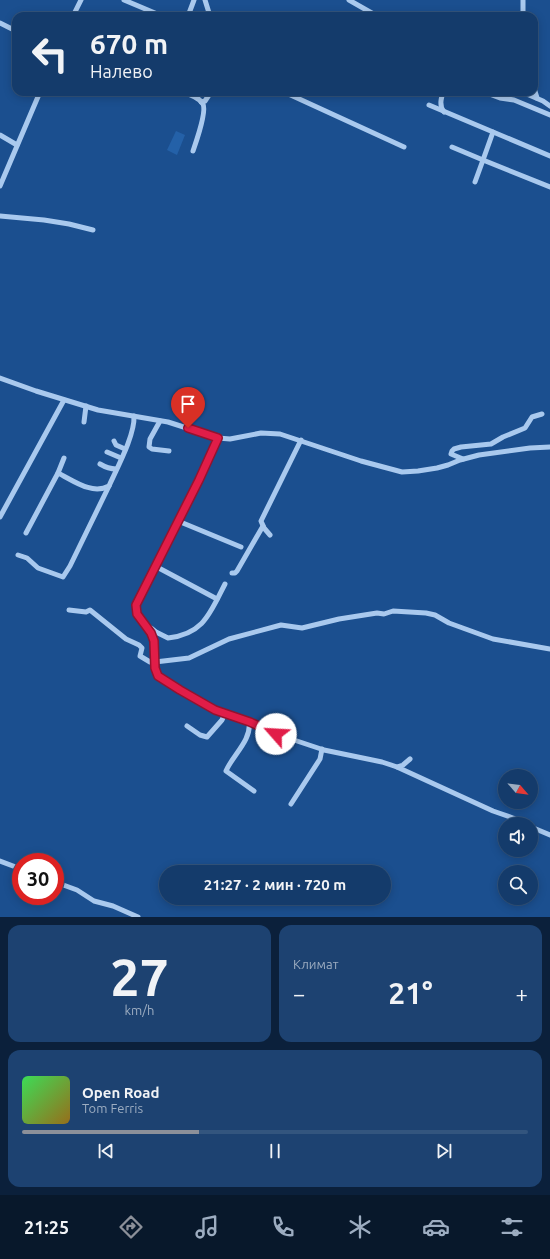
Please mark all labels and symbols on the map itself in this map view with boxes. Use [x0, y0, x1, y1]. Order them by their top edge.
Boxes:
pin [171, 387, 205, 428]
position arrow [255, 713, 297, 755]
north arrow [498, 769, 538, 809]
speed limit sign: 30 [12, 853, 64, 905]

